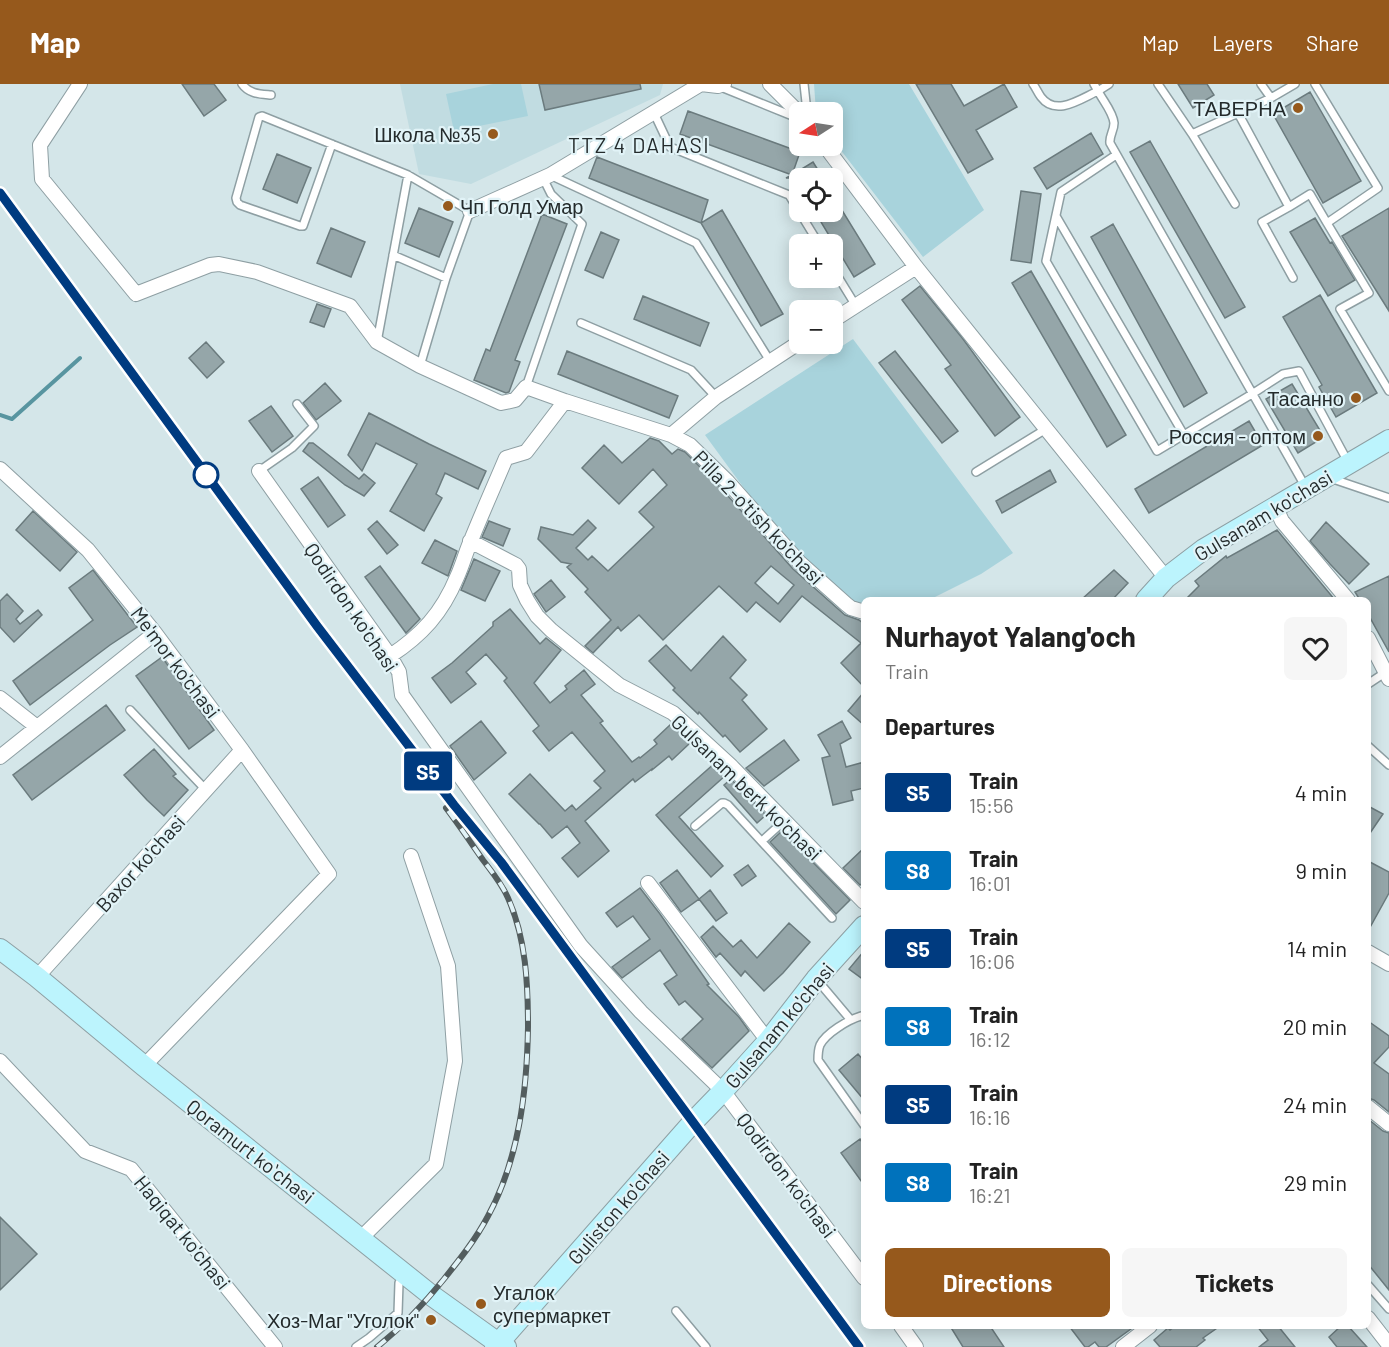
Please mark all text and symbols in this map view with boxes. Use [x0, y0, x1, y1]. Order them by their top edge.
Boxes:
text: Map [30, 25, 81, 59]
text: Map [1142, 30, 1179, 55]
text: Layers [1212, 30, 1273, 55]
text: Share [1306, 30, 1359, 55]
place label: ТАВЕРНА [1193, 96, 1287, 120]
marker: ТАВЕРНА [1291, 101, 1305, 115]
north arrow [789, 102, 843, 156]
map controls [789, 102, 843, 354]
place label: Школа №35 [374, 122, 481, 146]
marker: Школа №35 [486, 127, 500, 141]
district label: TTZ 4 DAHASI [568, 132, 710, 157]
button: locate [789, 168, 843, 222]
place label: Чп Голд Умар [460, 194, 583, 218]
marker: Чп Голд Умар [441, 199, 455, 213]
button: + [789, 234, 843, 288]
button: − [789, 300, 843, 354]
place label: Тасанно [1267, 386, 1344, 410]
marker: Тасанно [1349, 391, 1363, 405]
place label: Россия - оптом [1169, 424, 1306, 448]
marker: Россия - оптом [1311, 429, 1325, 443]
street label: Pilla 2-o'tish ko'chasi [689, 445, 829, 589]
unlabelled marker [193, 462, 219, 488]
street label: Gulsanam ko'chasi [1190, 464, 1336, 566]
street label: Qodirdon ko'chasi [300, 538, 404, 676]
street label: Me'mor ko'chasi [126, 601, 226, 723]
button: heart [1284, 617, 1347, 680]
text: Nurhayot Yalang'och [885, 619, 1136, 653]
text: Train [885, 659, 929, 683]
street label: Gulsanam berk ko'chasi [667, 709, 827, 865]
text: Departures [885, 713, 995, 739]
line badge: S5 [401, 752, 455, 790]
text: S5 [416, 759, 440, 784]
text: Train [969, 767, 1018, 793]
text: 4 min [1295, 779, 1347, 805]
text: S5 [906, 780, 930, 805]
text: 15:56 [969, 793, 1014, 817]
street label: Baxor ko'chasi [90, 810, 190, 916]
text: Train [969, 845, 1018, 871]
text: 9 min [1295, 857, 1347, 883]
text: S8 [906, 858, 930, 883]
text: 16:01 [969, 871, 1011, 895]
text: Train [969, 923, 1018, 949]
text: 14 min [1287, 935, 1347, 961]
text: S5 [906, 936, 930, 961]
text: 16:06 [969, 949, 1015, 973]
street label: Gulsanam ko'chasi [719, 957, 839, 1093]
text: Train [969, 1001, 1018, 1027]
text: 20 min [1283, 1013, 1347, 1039]
text: S8 [906, 1014, 930, 1039]
text: 16:12 [969, 1027, 1011, 1051]
text: Train [969, 1079, 1018, 1105]
text: 24 min [1283, 1091, 1347, 1117]
text: S5 [906, 1092, 930, 1117]
street label: Qoramurt koʻchasi [182, 1094, 320, 1208]
text: 16:16 [969, 1105, 1010, 1129]
street label: Qodirdon ko'chasi [732, 1108, 842, 1242]
street label: Guliston ko'chasi [562, 1145, 674, 1269]
text: Train [969, 1157, 1018, 1183]
text: 29 min [1284, 1169, 1347, 1195]
street label: Haqiqat ko'chasi [130, 1170, 236, 1294]
text: S8 [906, 1170, 930, 1195]
text: 16:21 [969, 1183, 1011, 1207]
button: Directions [885, 1248, 1110, 1317]
button: Tickets [1122, 1248, 1347, 1317]
place label: Угалок супермаркет [493, 1280, 611, 1327]
marker: Угалок супермаркет [474, 1297, 488, 1311]
place label: Хоз-Маг "Уголок" [267, 1308, 419, 1332]
marker: Хоз-Маг "Уголок" [424, 1313, 438, 1327]

